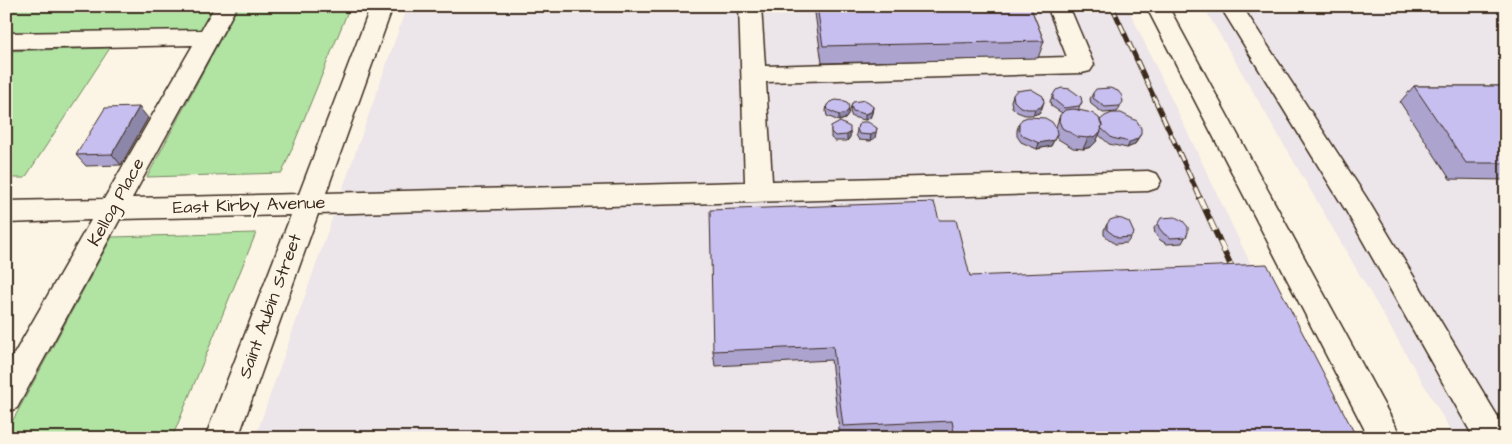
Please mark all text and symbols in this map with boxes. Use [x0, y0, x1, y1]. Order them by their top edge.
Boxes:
street label: Kellog Place [81, 153, 152, 251]
street label: East Kirby Avenue [172, 190, 326, 221]
street label: Saint Aubin Street [232, 230, 308, 382]

